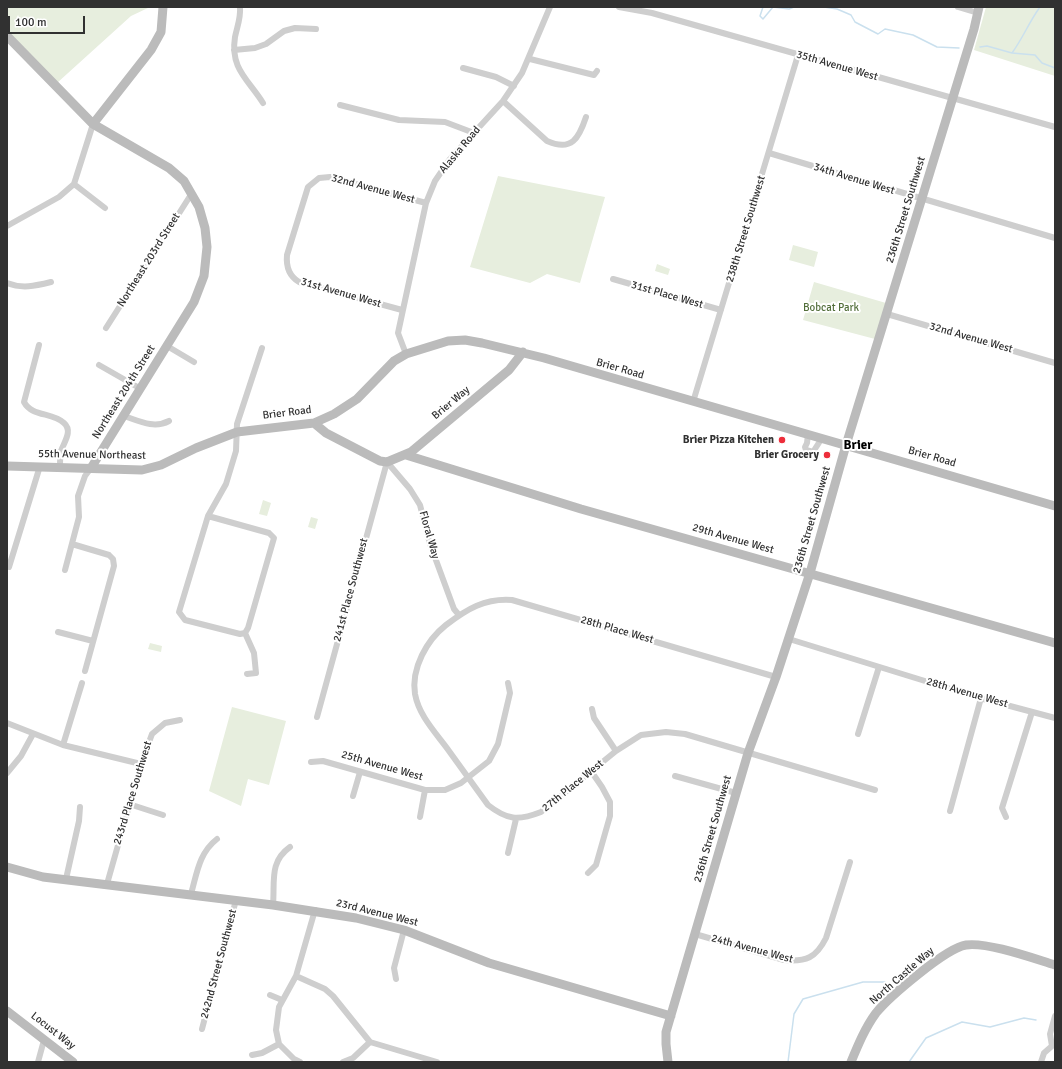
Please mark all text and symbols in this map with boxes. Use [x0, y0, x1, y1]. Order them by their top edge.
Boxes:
scale bar [10, 8, 87, 34]
text: 100 m [15, 15, 47, 30]
street label: 35th Avenue West [795, 48, 879, 84]
street label: Alaska Road [437, 124, 483, 176]
street label: 236th Street Southwest [884, 155, 928, 265]
street label: 34th Avenue West [812, 160, 896, 198]
street label: 32nd Avenue West [330, 171, 416, 207]
street label: 238th Street Southwest [724, 174, 768, 284]
street label: Northeast 203rd Street [115, 211, 183, 309]
street label: 31st Avenue West [299, 275, 383, 311]
street label: 31st Place West [630, 278, 704, 312]
park label: Bobcat Park [803, 301, 859, 315]
street label: 32nd Avenue West [928, 320, 1014, 356]
street label: Northeast 204th Street [90, 343, 158, 441]
street label: Brier Road [595, 356, 645, 382]
street label: Brier Way [429, 383, 473, 423]
street label: Brier Road [262, 403, 312, 423]
place label: Brier Pizza Kitchen [683, 433, 774, 447]
marker: Brier Pizza Kitchen [777, 435, 787, 445]
district label: Brier [844, 438, 872, 454]
street label: Brier Road [907, 444, 957, 470]
street label: 55th Avenue Northeast [38, 447, 146, 463]
place label: Brier Grocery [754, 448, 819, 462]
marker: Brier Grocery [822, 450, 832, 460]
street label: 236th Street Southwest [790, 465, 834, 575]
street label: Floral Way [416, 509, 442, 561]
street label: 29th Avenue West [691, 521, 775, 557]
street label: 241st Place Southwest [331, 537, 371, 643]
street label: 28th Place West [579, 613, 655, 647]
street label: 28th Avenue West [925, 675, 1009, 711]
street label: 243rd Place Southwest [111, 740, 155, 846]
street label: 25th Avenue West [340, 748, 424, 784]
street label: 27th Place West [540, 757, 606, 815]
street label: 236th Street Southwest [691, 774, 735, 884]
street label: 23rd Avenue West [335, 896, 419, 930]
street label: 242nd Street Southwest [198, 908, 240, 1020]
street label: 24th Avenue West [710, 932, 794, 966]
street label: North Castle Way [867, 944, 937, 1008]
street label: Locust Way [28, 1009, 78, 1053]

